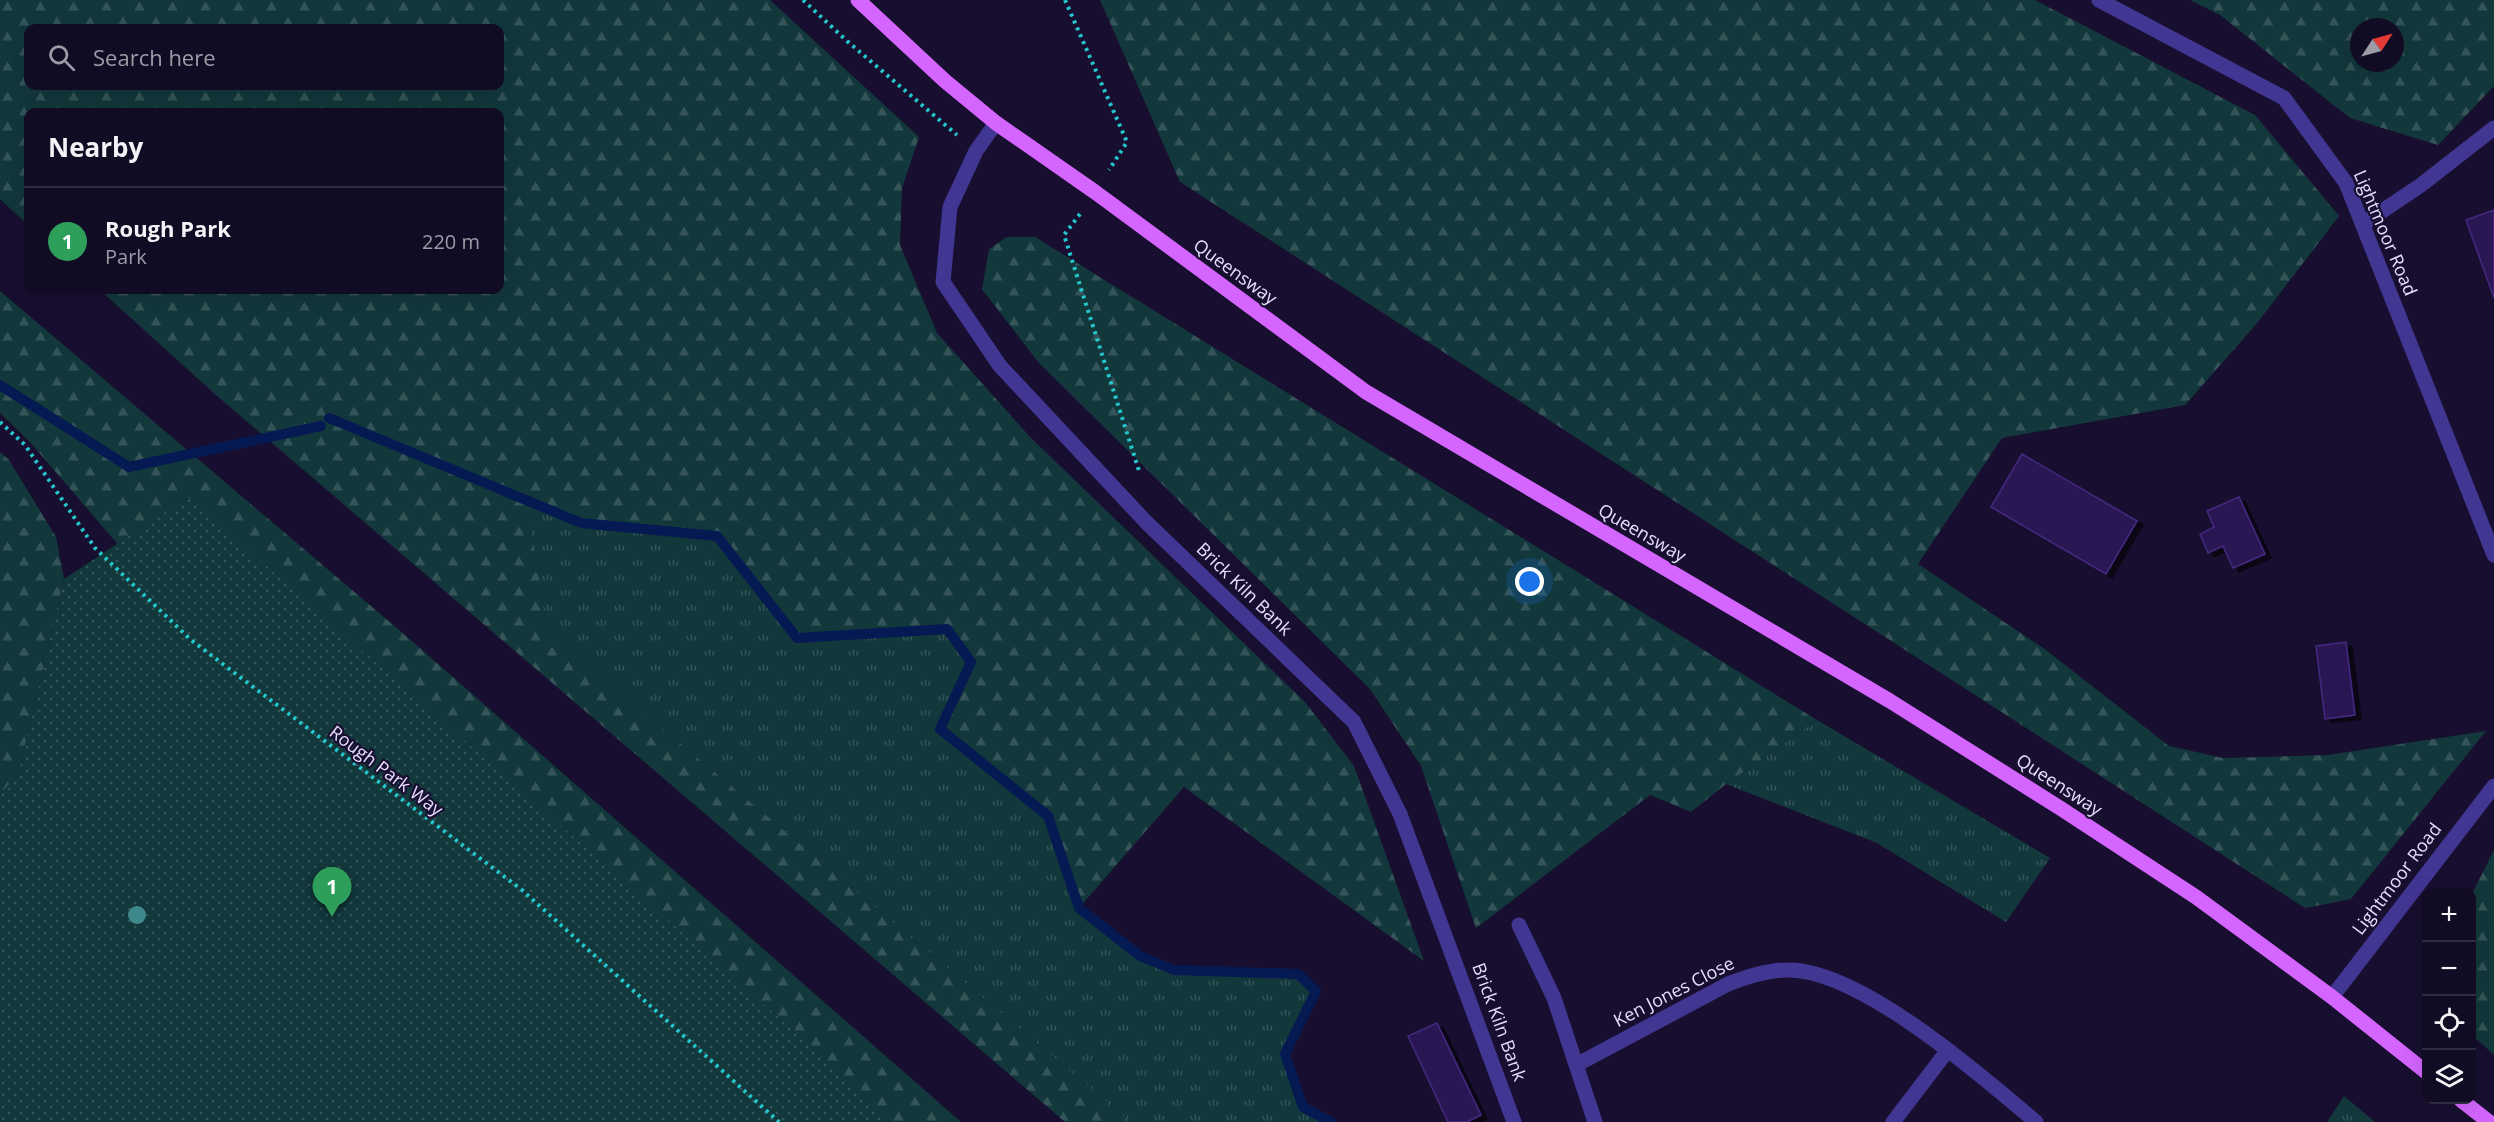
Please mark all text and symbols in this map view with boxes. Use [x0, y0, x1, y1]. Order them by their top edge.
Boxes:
north arrow [2350, 18, 2404, 72]
search box [24, 24, 504, 90]
icon: search [45, 41, 78, 74]
text: Search here [93, 42, 216, 72]
text: Nearby [48, 129, 143, 165]
street label: Lightmoor Road [2349, 166, 2423, 299]
text: Rough Park [105, 213, 231, 243]
text: 1 [62, 228, 73, 255]
text: 220 m [422, 228, 480, 255]
street label: Queensway [1189, 233, 1283, 310]
text: Park [105, 243, 147, 270]
street label: Queensway [1594, 497, 1692, 567]
street label: Brick Kiln Bank [1192, 536, 1298, 640]
your location [1515, 567, 1544, 596]
street label: Rough Park Way [325, 720, 449, 821]
street label: Queensway [2012, 747, 2108, 821]
street label: Lightmoor Road [2346, 817, 2446, 939]
pin: 1 [312, 868, 352, 917]
map controls [2422, 888, 2476, 1104]
button: + [2422, 888, 2476, 942]
button: − [2422, 942, 2476, 996]
street label: Ken Jones Close [1609, 950, 1738, 1032]
street label: Brick Kiln Bank [1467, 959, 1533, 1085]
button: locate [2422, 996, 2476, 1050]
button: layers [2422, 1050, 2476, 1104]

